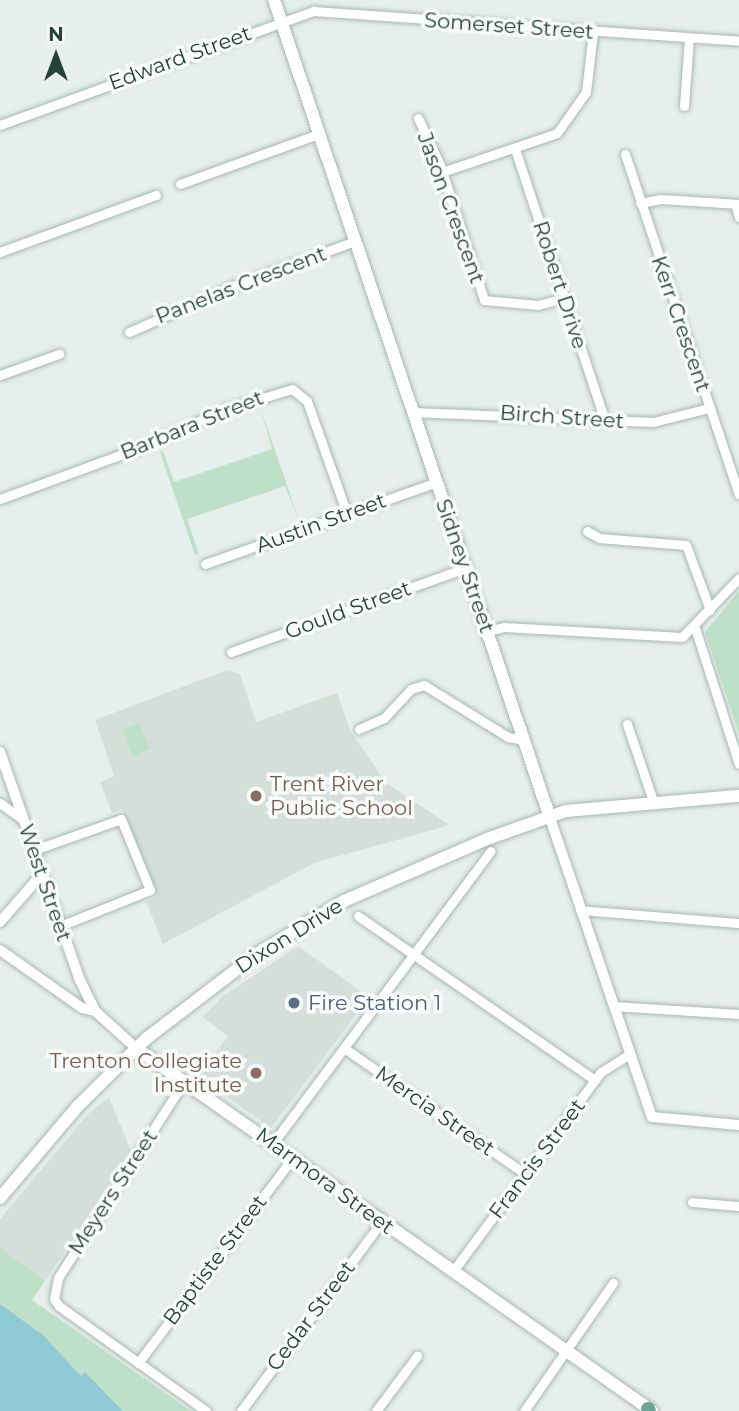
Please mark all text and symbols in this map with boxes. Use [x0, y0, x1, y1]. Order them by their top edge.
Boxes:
street label: Somerset Street [423, 8, 595, 44]
north arrow [21, 21, 91, 91]
street label: Edward Street [105, 21, 255, 95]
text: N [48, 23, 64, 46]
street label: Jason Crescent [412, 129, 490, 287]
street label: Robert Drive [527, 218, 593, 352]
street label: Panelas Crescent [152, 241, 330, 329]
street label: Kerr Crescent [646, 253, 716, 395]
street label: Barbara Street [117, 385, 267, 465]
street label: Birch Street [499, 400, 625, 434]
street label: Austin Street [253, 488, 389, 558]
street label: Sidney Street [430, 496, 500, 636]
street label: Gould Street [281, 576, 415, 644]
place label: Trent River Public School [270, 771, 413, 821]
marker: Trent River Public School [248, 788, 264, 804]
street label: West Street [13, 821, 77, 945]
street label: Dixon Drive [231, 893, 347, 979]
place label: Fire Station 1 [308, 990, 441, 1016]
marker: Fire Station 1 [286, 995, 302, 1011]
place label: Trenton Collegiate Institute [49, 1048, 242, 1098]
street label: Mercia Street [371, 1061, 499, 1161]
marker: Trenton Collegiate Institute [248, 1065, 264, 1081]
street label: Francis Street [484, 1094, 590, 1224]
street label: Marmora Street [251, 1122, 399, 1240]
street label: Meyers Street [63, 1125, 163, 1259]
street label: Baptiste Street [158, 1190, 272, 1330]
street label: Cedar Street [261, 1256, 361, 1376]

